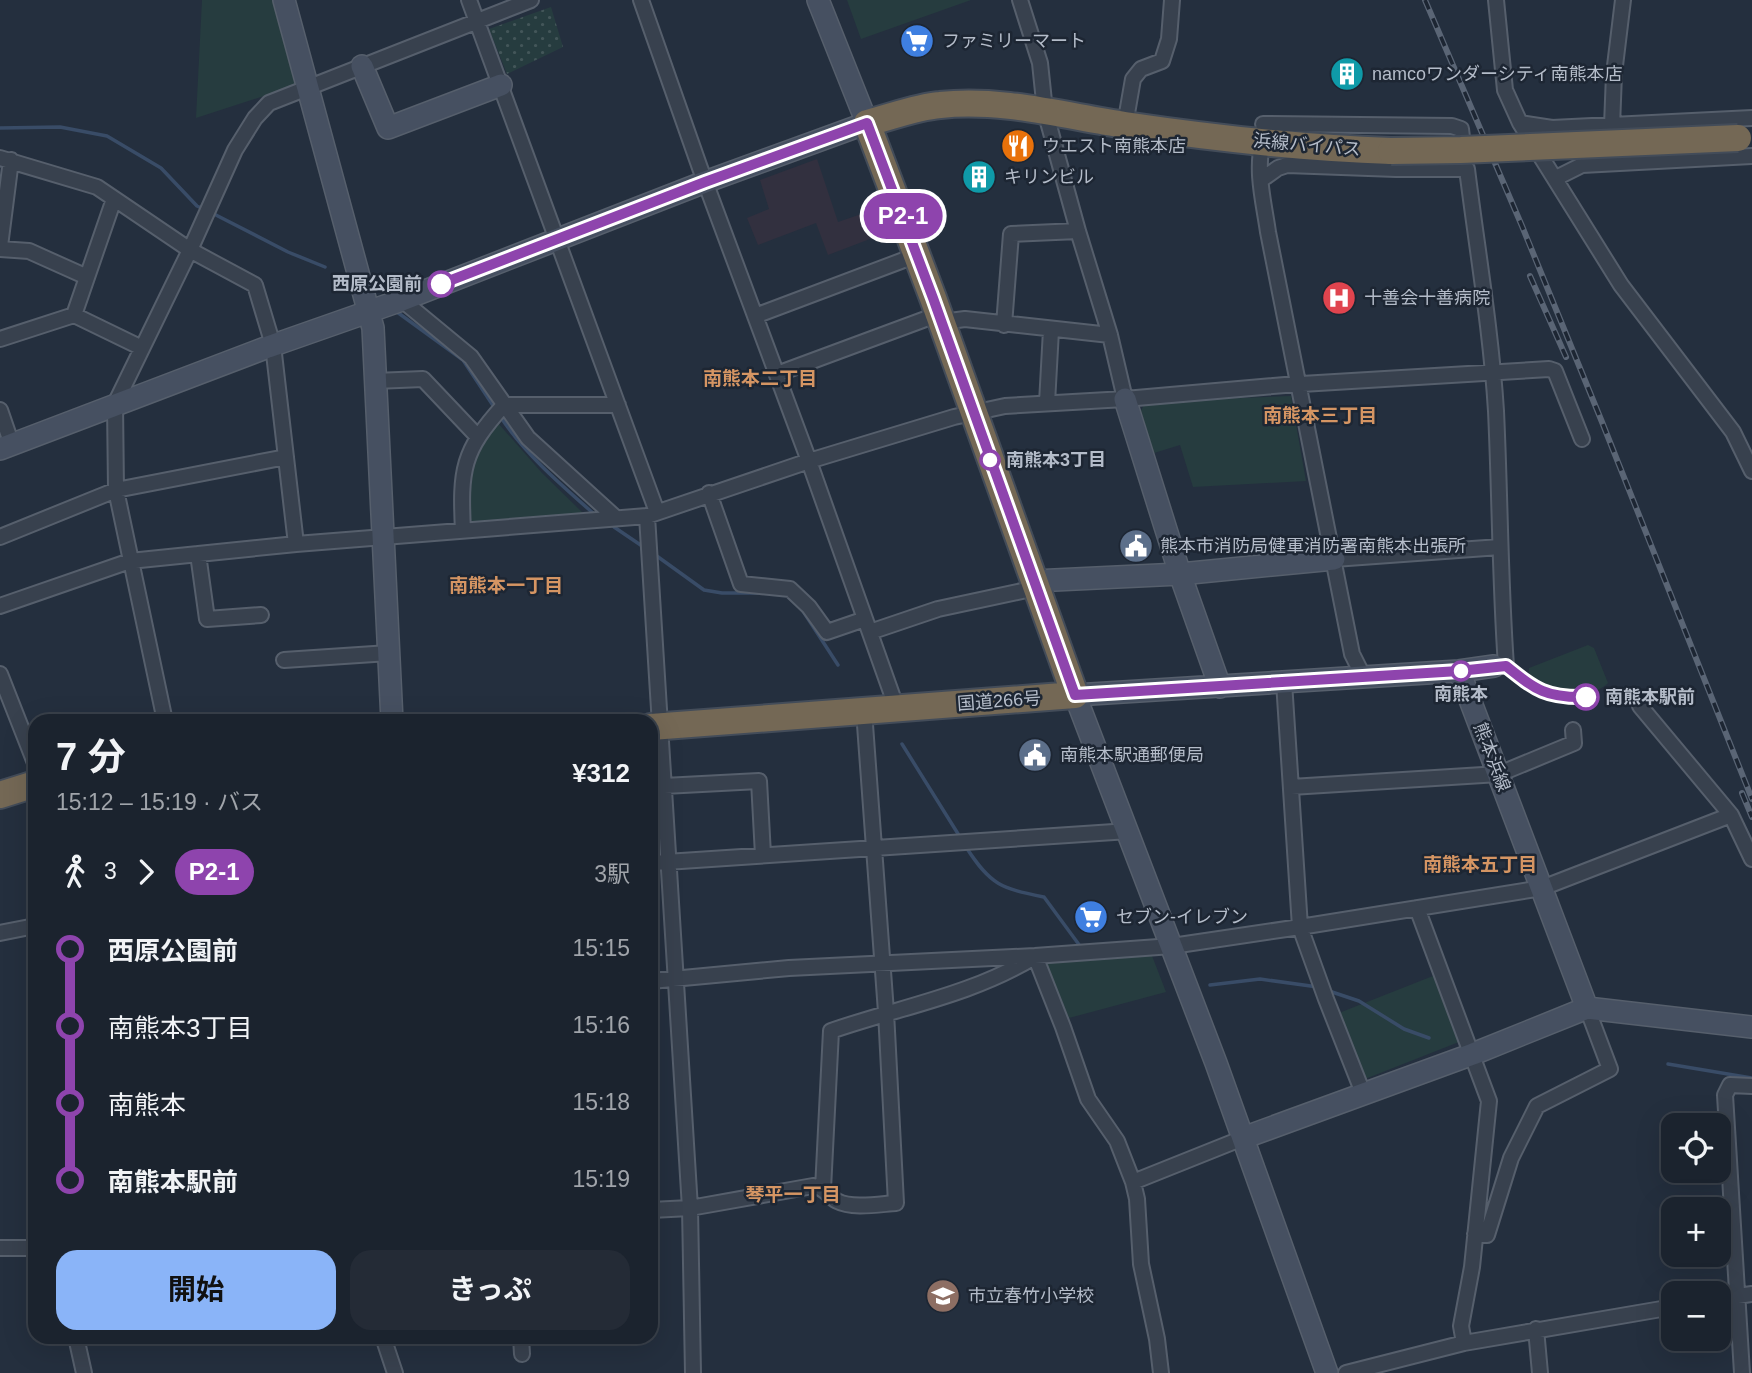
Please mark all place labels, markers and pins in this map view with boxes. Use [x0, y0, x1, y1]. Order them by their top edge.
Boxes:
supermarket icon: ファミリーマート [898, 22, 936, 60]
place label: ファミリーマート [942, 31, 1086, 51]
building icon: namcoワンダーシティ南熊本店 [1328, 55, 1366, 93]
place label: namcoワンダーシティ南熊本店 [1372, 64, 1623, 84]
restaurant icon: ウエスト南熊本店 [999, 127, 1037, 165]
place label: ウエスト南熊本店 [1042, 136, 1186, 156]
building icon: キリンビル [960, 158, 998, 196]
place label: キリンビル [1004, 167, 1094, 187]
marker: 西原公園前 [428, 271, 454, 297]
place label: 西原公園前 [332, 274, 422, 294]
hospital icon: 十善会十善病院 [1320, 279, 1358, 317]
place label: 十善会十善病院 [1364, 288, 1490, 308]
marker: 南熊本3丁目 [980, 450, 1000, 470]
place label: 南熊本3丁目 [1006, 450, 1106, 470]
public building icon: 熊本市消防局健軍消防署南熊本出張所 [1117, 527, 1155, 565]
place label: 熊本市消防局健軍消防署南熊本出張所 [1160, 536, 1466, 556]
marker: 南熊本 [1451, 661, 1471, 681]
place label: 南熊本 [1434, 684, 1488, 704]
marker: 南熊本駅前 [1573, 684, 1599, 710]
place label: 南熊本駅前 [1605, 687, 1695, 707]
public building icon: 南熊本駅通郵便局 [1016, 736, 1054, 774]
place label: 南熊本駅通郵便局 [1060, 745, 1204, 765]
supermarket icon: セブン-イレブン [1072, 898, 1110, 936]
place label: セブン-イレブン [1116, 907, 1248, 927]
school or university icon: 市立春竹小学校 [924, 1277, 962, 1315]
place label: 市立春竹小学校 [968, 1286, 1094, 1306]

